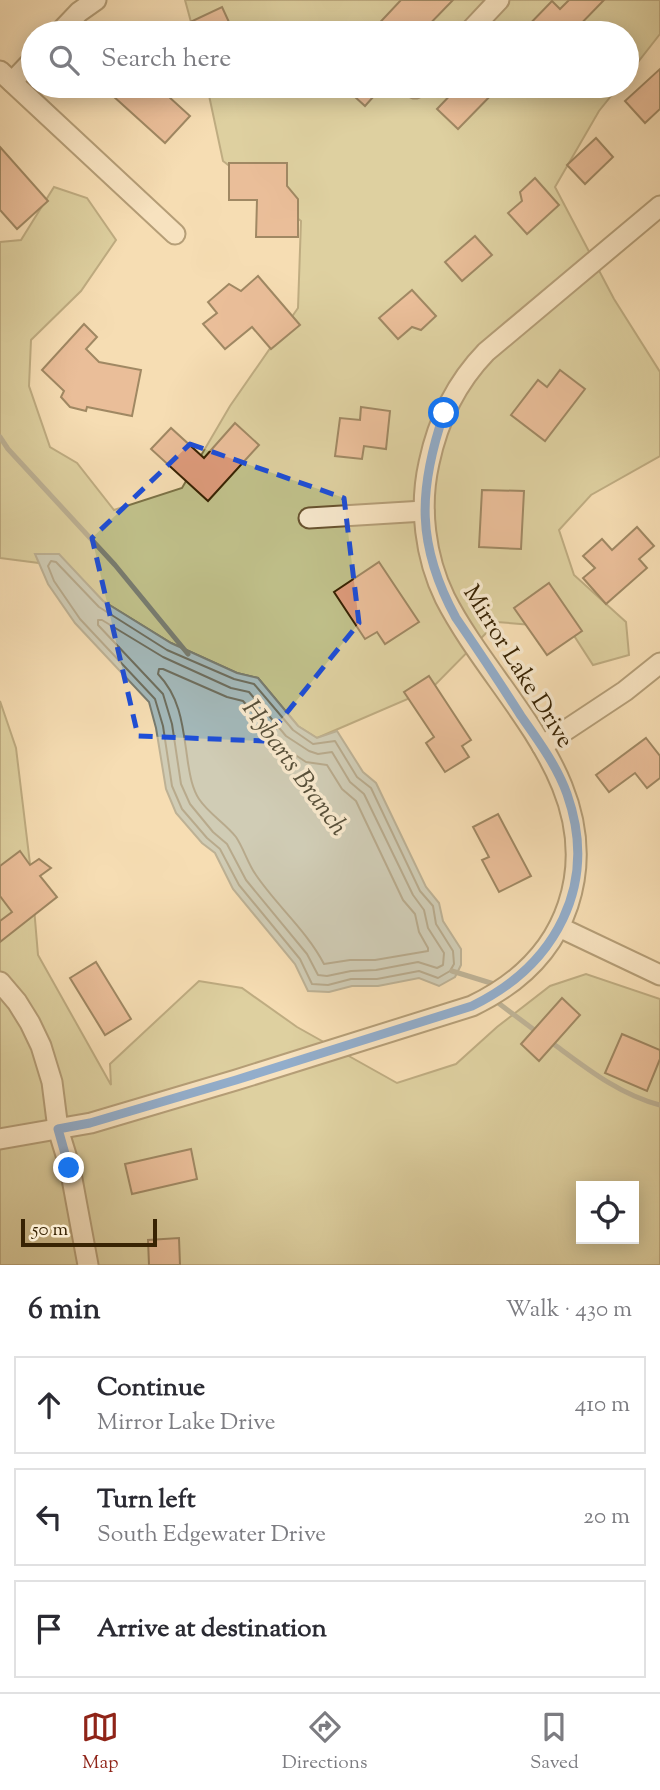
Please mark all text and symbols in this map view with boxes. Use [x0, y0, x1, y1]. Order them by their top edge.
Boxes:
search box [21, 21, 639, 98]
icon: search [45, 41, 83, 79]
text: Search here [101, 41, 231, 78]
route start [428, 397, 459, 428]
street label: Mirror Lake Drive [454, 579, 581, 755]
water label: Hybarts Branch [232, 693, 356, 844]
route end [53, 1152, 84, 1183]
map controls [576, 1181, 639, 1244]
button: locate [576, 1181, 639, 1244]
scale bar [21, 1216, 158, 1248]
text: 50 m [32, 1217, 68, 1244]
text: 6 min [28, 1289, 100, 1332]
text: Walk · 430 m [506, 1294, 632, 1327]
text: Continue [97, 1370, 205, 1407]
icon: ahead [30, 1386, 68, 1424]
text: 410 m [575, 1389, 630, 1422]
text: Mirror Lake Drive [97, 1407, 275, 1440]
text: Turn left [97, 1482, 196, 1519]
icon: left [30, 1498, 68, 1536]
text: 20 m [583, 1501, 630, 1534]
text: South Edgewater Drive [97, 1519, 326, 1552]
icon: arrive [30, 1610, 68, 1648]
text: Arrive at destination [97, 1611, 327, 1648]
tab: Map [81, 1708, 119, 1777]
tab: Directions [282, 1708, 367, 1777]
tab: Saved [530, 1708, 579, 1777]

